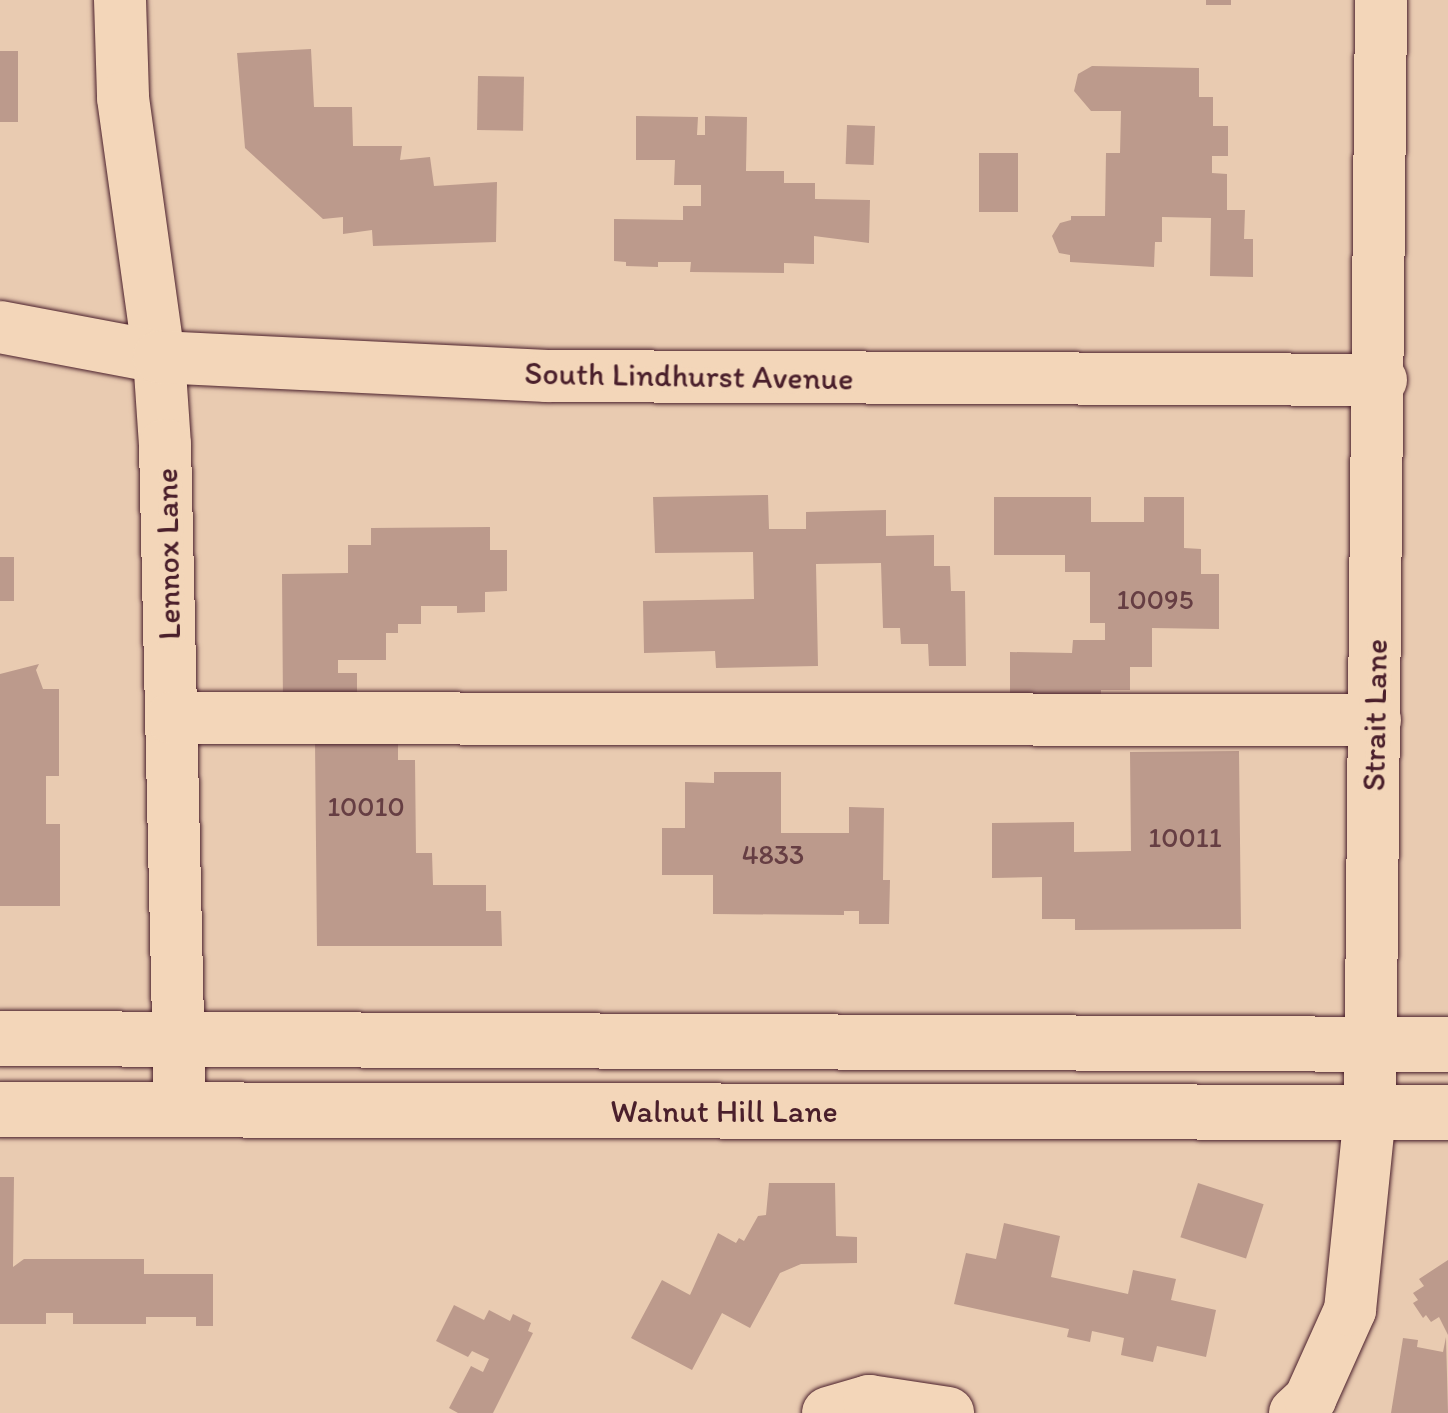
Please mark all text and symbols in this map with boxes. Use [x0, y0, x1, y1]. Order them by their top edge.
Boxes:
street label: South Lindhurst Avenue [525, 354, 853, 398]
street label: Lennox Lane [147, 468, 189, 640]
house number: 10095 [1117, 582, 1193, 616]
street label: Strait Lane [1354, 639, 1396, 791]
house number: 10010 [327, 789, 405, 823]
house number: 10011 [1148, 820, 1222, 854]
house number: 4833 [742, 837, 804, 871]
street label: Walnut Hill Lane [610, 1092, 838, 1130]

